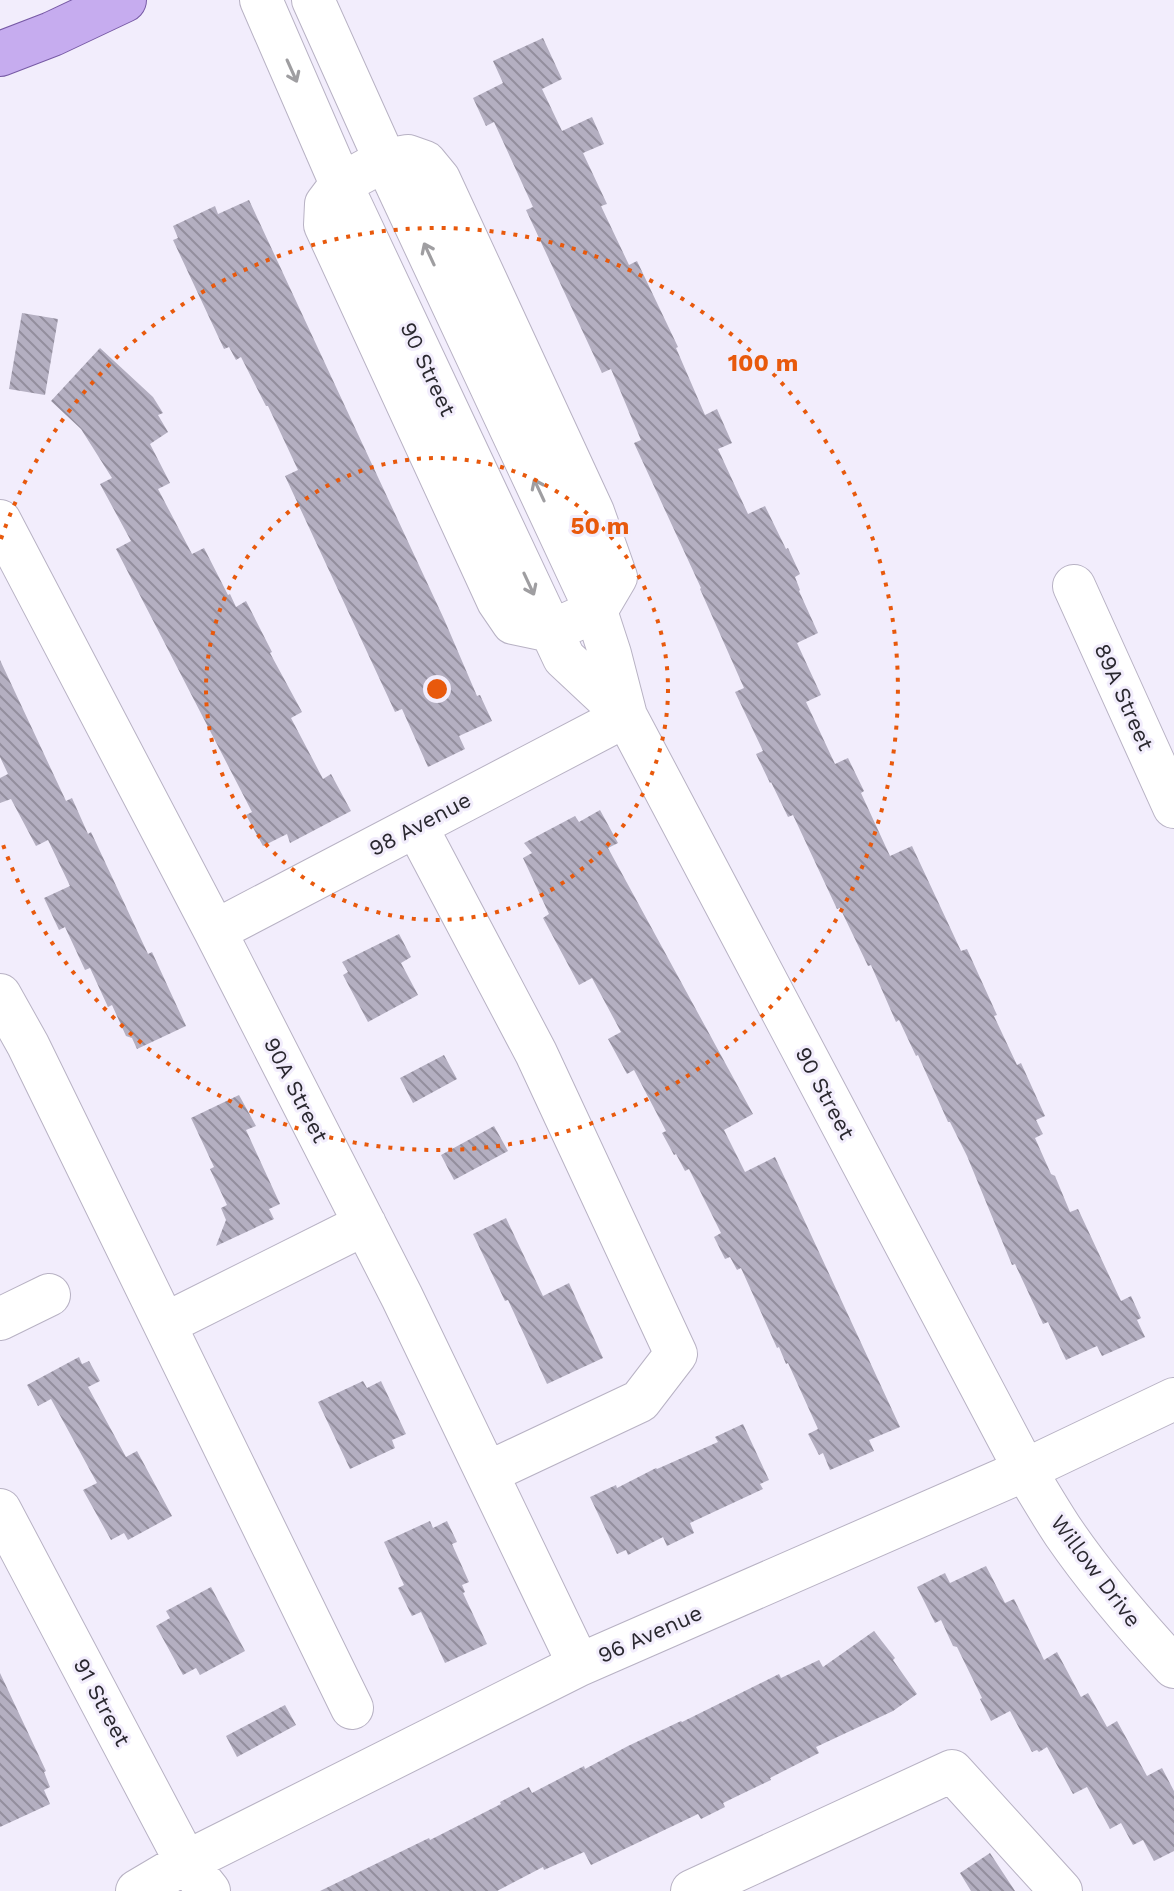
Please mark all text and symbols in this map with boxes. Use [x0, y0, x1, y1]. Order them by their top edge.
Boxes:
one-way arrow [286, 59, 301, 83]
one-way arrow [421, 243, 436, 267]
street label: 90 Street [395, 318, 461, 420]
text: 100 m [728, 349, 798, 377]
one-way arrow [531, 478, 546, 502]
text: 50 m [571, 512, 629, 540]
one-way arrow [522, 572, 537, 596]
street label: 89A Street [1089, 640, 1159, 754]
centre of rings [423, 675, 451, 703]
street label: 98 Avenue [365, 787, 475, 861]
street label: 90A Street [259, 1033, 333, 1147]
street label: 90 Street [790, 1043, 860, 1143]
street label: Willow Drive [1046, 1510, 1146, 1632]
street label: 96 Avenue [594, 1600, 706, 1668]
street label: 91 Street [68, 1654, 136, 1750]

